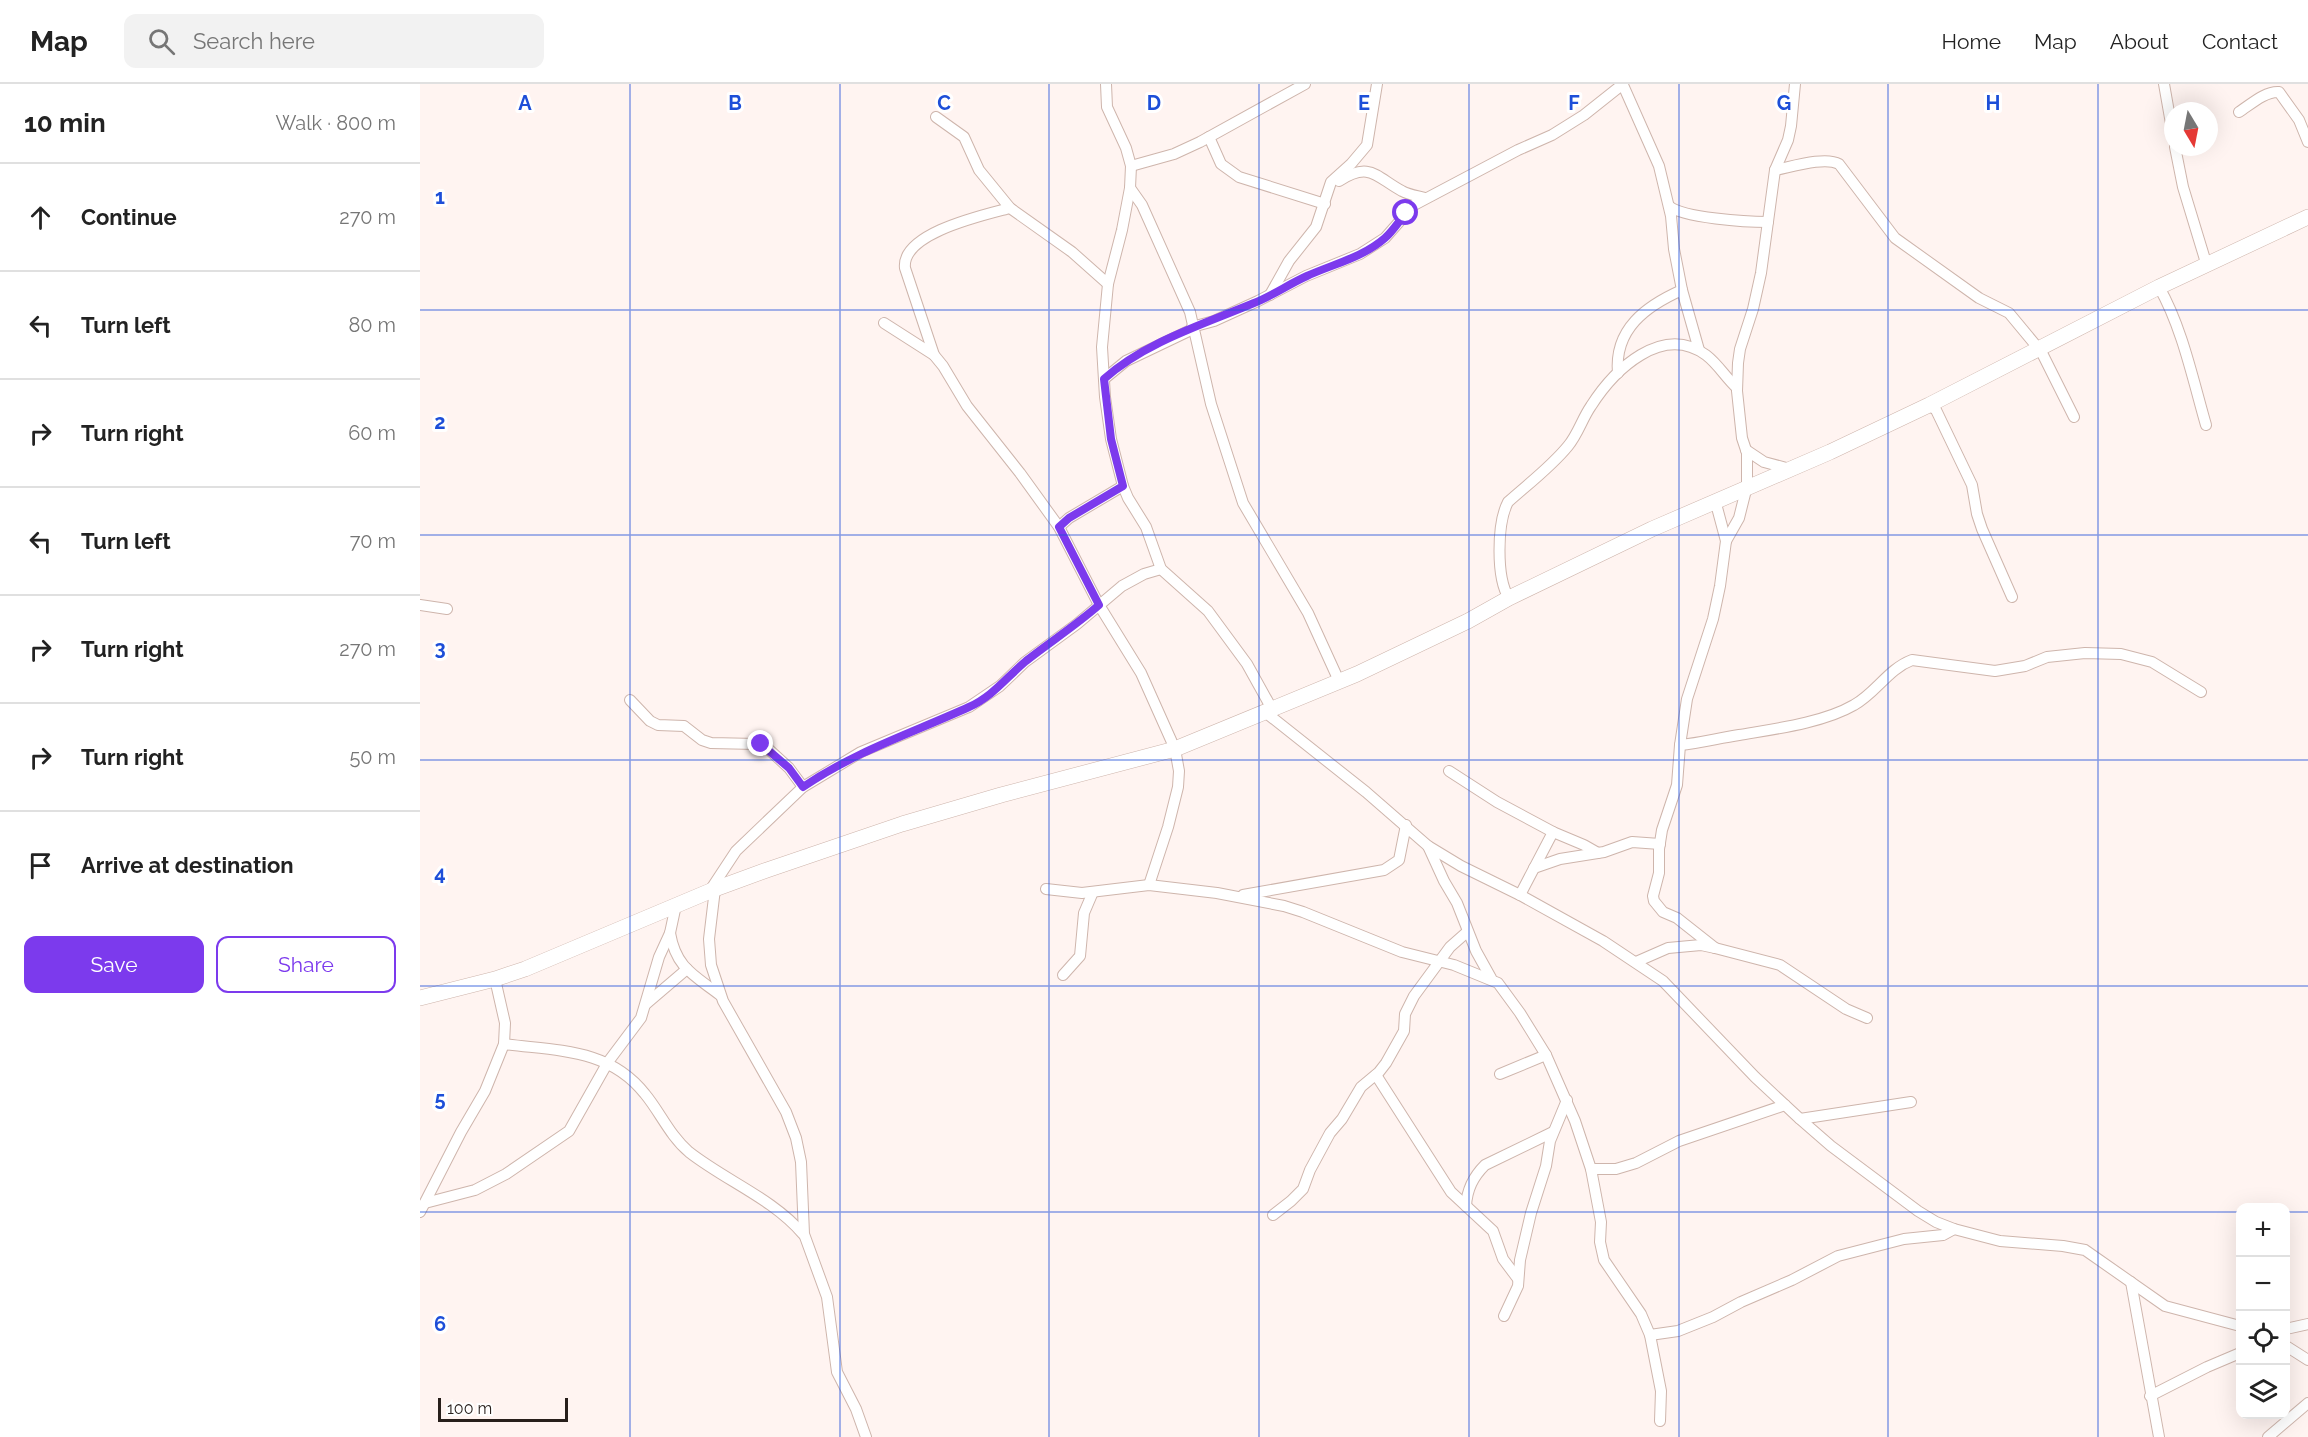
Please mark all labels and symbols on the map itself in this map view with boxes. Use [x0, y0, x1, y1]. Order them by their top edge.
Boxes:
text: A [518, 91, 532, 115]
text: B [728, 91, 742, 115]
text: C [937, 91, 951, 115]
text: D [1147, 91, 1161, 115]
text: E [1358, 91, 1370, 115]
text: F [1568, 91, 1580, 115]
text: G [1777, 91, 1791, 115]
text: H [1986, 91, 2000, 115]
north arrow [2164, 102, 2218, 156]
text: 1 [435, 185, 445, 209]
route start [1392, 199, 1418, 225]
text: 2 [434, 410, 446, 434]
text: 3 [434, 636, 446, 660]
route end [747, 730, 773, 756]
text: 4 [434, 861, 446, 885]
text: 5 [434, 1087, 446, 1111]
text: 6 [434, 1312, 446, 1336]
scale bar [438, 1395, 568, 1422]

